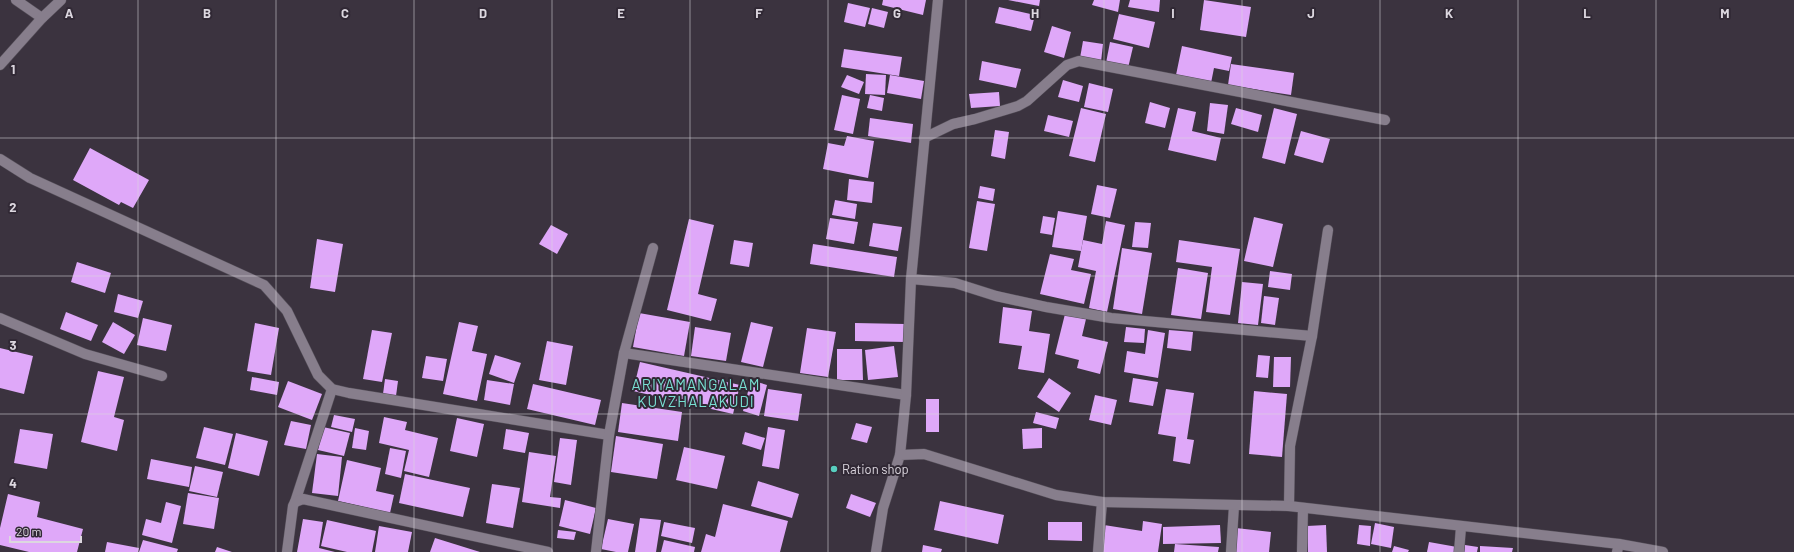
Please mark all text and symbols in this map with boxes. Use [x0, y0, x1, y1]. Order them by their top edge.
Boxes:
text: A [65, 5, 74, 21]
text: B [203, 5, 211, 21]
text: C [341, 5, 349, 21]
text: D [479, 5, 487, 21]
text: E [617, 5, 625, 21]
text: F [755, 5, 763, 21]
text: G [893, 5, 901, 21]
text: H [1031, 5, 1039, 21]
text: I [1171, 5, 1175, 21]
text: J [1307, 5, 1315, 21]
text: K [1445, 5, 1453, 21]
text: L [1583, 5, 1591, 21]
text: M [1720, 5, 1730, 21]
text: 1 [11, 61, 15, 77]
text: 2 [9, 199, 17, 215]
text: 3 [9, 337, 17, 353]
district label: ARIYAMANGALAM KUVZHALAKUDI [632, 375, 760, 410]
place label: Ration shop [842, 461, 909, 477]
marker: Ration shop [829, 464, 839, 474]
text: 4 [9, 475, 17, 491]
scale bar [10, 518, 81, 544]
text: 20 m [16, 524, 42, 538]

